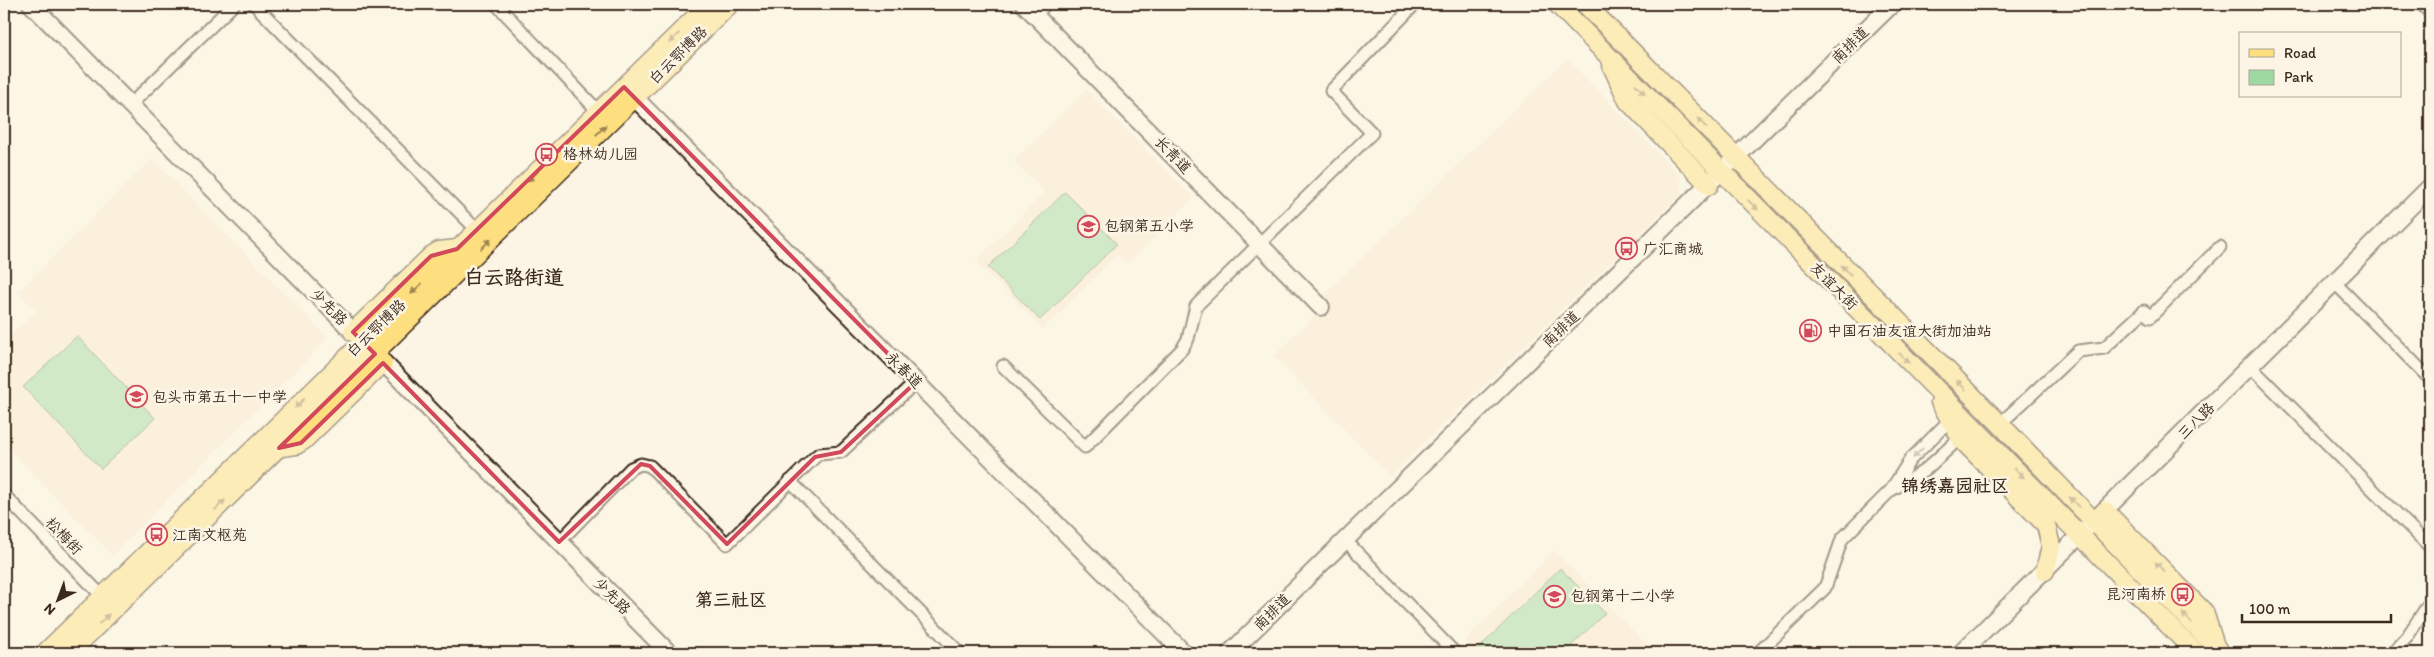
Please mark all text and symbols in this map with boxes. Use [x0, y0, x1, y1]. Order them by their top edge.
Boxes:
street label: 白云鄂博路 [645, 22, 711, 88]
street label: 南排道 [1828, 23, 1872, 67]
one-way arrow [668, 32, 680, 44]
legend [2239, 32, 2402, 98]
text: Road [2284, 44, 2317, 62]
text: Park [2284, 68, 2314, 86]
one-way arrow [1634, 82, 1646, 94]
one-way arrow [1696, 117, 1708, 129]
one-way arrow [595, 124, 607, 136]
street label: 长青道 [1151, 133, 1195, 177]
bus stop icon: 格林幼儿园 [535, 142, 559, 166]
place label: 格林幼儿园 [563, 145, 638, 163]
one-way arrow [527, 170, 539, 182]
one-way arrow [1747, 199, 1759, 211]
school or university icon: 包钢第五小学 [1076, 214, 1100, 238]
place label: 包钢第五小学 [1104, 217, 1194, 235]
bus stop icon: 广汇商城 [1615, 237, 1639, 261]
one-way arrow [480, 238, 492, 250]
place label: 广汇商城 [1643, 240, 1703, 258]
street label: 友谊大街 [1806, 258, 1862, 314]
one-way arrow [1841, 264, 1853, 276]
district label: 白云路街道 [464, 265, 564, 289]
one-way arrow [410, 283, 422, 295]
street label: 少先路 [307, 285, 351, 329]
street label: 白云鄂博路 [343, 295, 409, 361]
street label: 南排道 [1539, 307, 1583, 351]
fuel station icon: 中国石油友谊大街加油站 [1799, 319, 1823, 343]
place label: 中国石油友谊大街加油站 [1827, 322, 1992, 340]
street label: 永春道 [882, 348, 926, 392]
one-way arrow [1898, 352, 1910, 364]
one-way arrow [1955, 379, 1967, 391]
school or university icon: 包头市第五十一中学 [124, 385, 148, 409]
place label: 包头市第五十一中学 [152, 388, 287, 406]
one-way arrow [294, 397, 306, 409]
street label: 三八路 [2174, 399, 2218, 443]
one-way arrow [1912, 447, 1924, 459]
one-way arrow [2013, 467, 2025, 479]
district label: 锦绣嘉园社区 [1901, 475, 2009, 497]
one-way arrow [2068, 496, 2080, 508]
one-way arrow [214, 500, 226, 512]
street label: 松梅街 [42, 514, 86, 558]
bus stop icon: 江南文枢苑 [144, 523, 168, 547]
place label: 江南文枢苑 [172, 526, 247, 544]
one-way arrow [2154, 561, 2166, 573]
north arrow [32, 574, 82, 624]
street label: 少先路 [590, 574, 634, 618]
bus stop icon: 昆河南桥 [2170, 582, 2194, 606]
school or university icon: 包钢第十二小学 [1542, 584, 1566, 608]
place label: 昆河南桥 [2106, 585, 2166, 603]
place label: 包钢第十二小学 [1570, 587, 1675, 605]
district label: 第三社区 [695, 589, 767, 611]
street label: 南排道 [1250, 590, 1294, 634]
scale bar [2242, 592, 2390, 624]
text: N [40, 600, 59, 619]
text: 100 m [2249, 600, 2291, 618]
one-way arrow [98, 613, 110, 625]
one-way arrow [2181, 613, 2193, 625]

